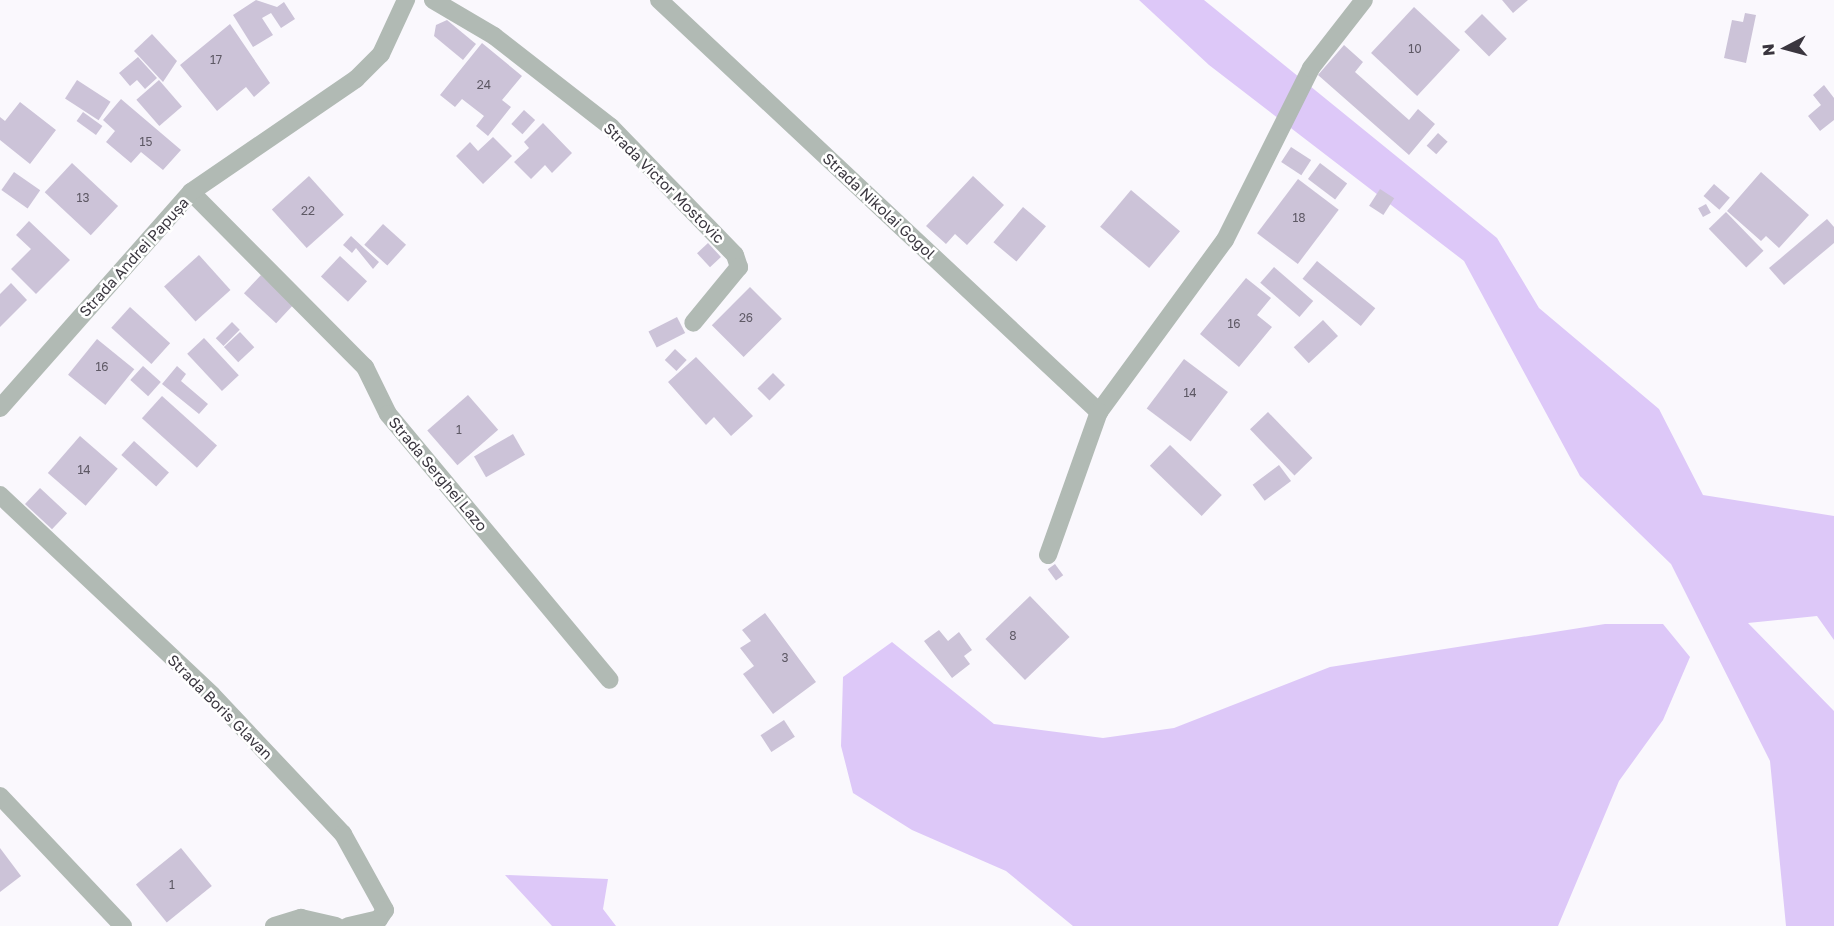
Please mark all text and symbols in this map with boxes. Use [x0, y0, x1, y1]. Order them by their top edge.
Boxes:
north arrow [1756, 18, 1816, 78]
house number: 10 [1408, 42, 1422, 56]
text: N [1758, 43, 1779, 57]
house number: 17 [210, 53, 222, 67]
house number: 24 [477, 78, 491, 92]
street label: Strada Victor Mostovic [600, 119, 728, 247]
house number: 15 [140, 135, 152, 149]
street label: Strada Nikolai Gogol [819, 149, 939, 263]
house number: 13 [77, 191, 89, 205]
street label: Strada Andrei Papușa [76, 194, 192, 320]
house number: 22 [301, 204, 315, 218]
house number: 18 [1292, 211, 1306, 225]
house number: 26 [739, 311, 753, 325]
house number: 16 [1227, 317, 1241, 331]
house number: 16 [95, 360, 109, 374]
house number: 14 [1183, 386, 1197, 400]
street label: Strada Serghei Lazo [385, 413, 491, 535]
house number: 1 [456, 423, 462, 437]
house number: 14 [77, 463, 91, 477]
house number: 8 [1009, 629, 1017, 643]
street label: Strada Boris Glavan [164, 651, 276, 763]
house number: 3 [781, 651, 789, 665]
house number: 1 [169, 878, 175, 892]

